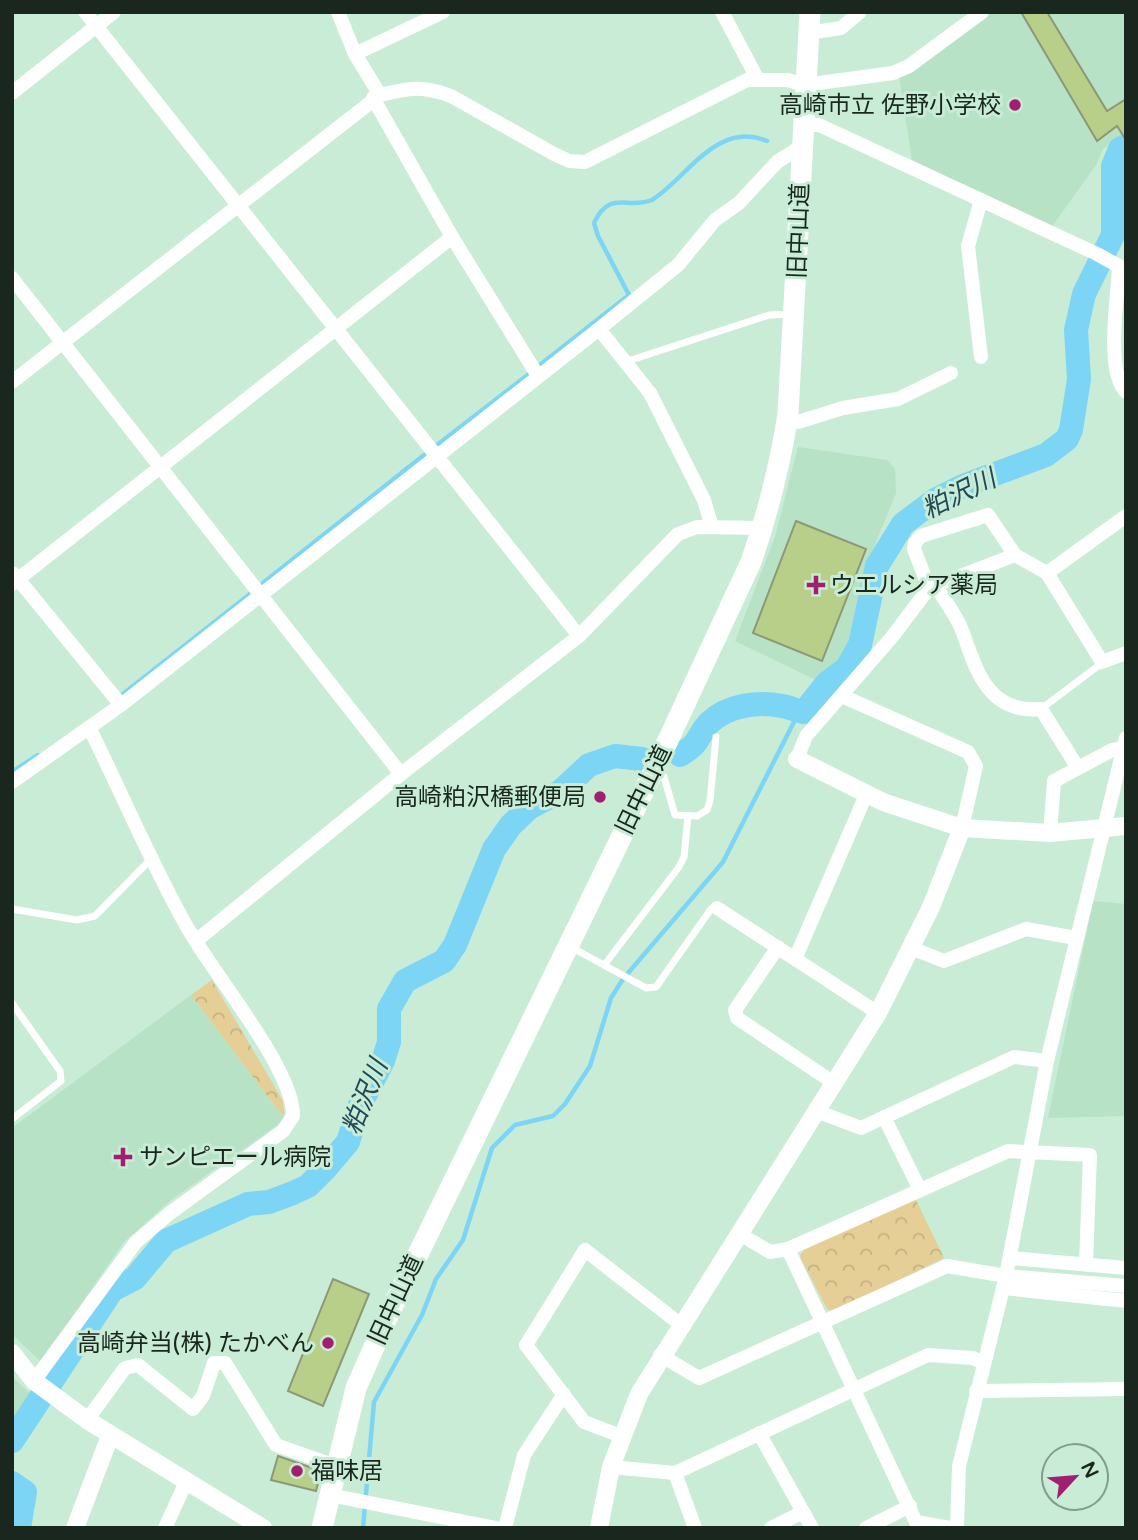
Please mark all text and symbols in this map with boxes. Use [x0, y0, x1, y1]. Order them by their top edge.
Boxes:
place label: 高崎市立 佐野小学校 [779, 91, 1001, 120]
marker: 高崎市立 佐野小学校 [1007, 97, 1023, 113]
street label: 旧中山道 [783, 183, 815, 279]
water label: 粕沢川 [917, 462, 1004, 525]
place label: ウエルシア薬局 [830, 571, 998, 600]
marker: ウエルシア薬局 [808, 577, 824, 593]
street label: 旧中山道 [610, 741, 678, 839]
place label: 高崎粕沢橋郵便局 [394, 783, 586, 812]
marker: 高崎粕沢橋郵便局 [592, 789, 608, 805]
water label: 粕沢川 [336, 1052, 395, 1139]
place label: サンピエール病院 [139, 1143, 331, 1172]
marker: サンピエール病院 [113, 1147, 133, 1167]
street label: 旧中山道 [363, 1250, 429, 1350]
place label: 高崎弁当(株) たかべん [77, 1329, 314, 1358]
marker: 高崎弁当(株) たかべん [320, 1335, 336, 1351]
north arrow [1040, 1442, 1110, 1512]
place label: 福味居 [311, 1457, 383, 1486]
text: N [1076, 1458, 1103, 1482]
marker: 福味居 [289, 1463, 305, 1479]

